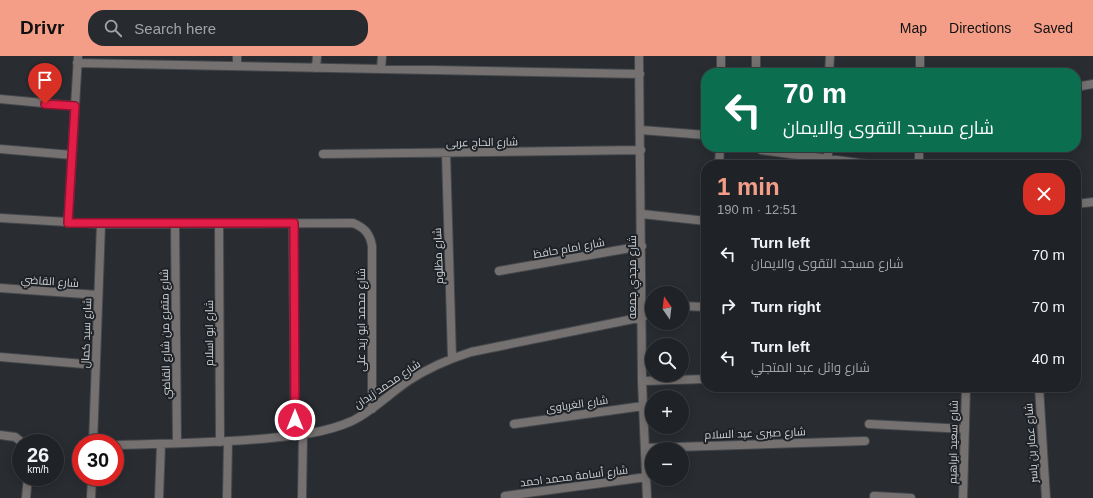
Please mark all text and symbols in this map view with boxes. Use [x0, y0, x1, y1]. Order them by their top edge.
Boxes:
search box [88, 10, 368, 46]
text: Drivr [20, 17, 64, 38]
icon: search [102, 17, 124, 39]
text: Search here [134, 20, 216, 37]
text: Map [900, 20, 927, 36]
text: Directions [949, 20, 1011, 36]
text: Saved [1033, 20, 1073, 36]
pin [28, 63, 62, 104]
icon: arrive [34, 69, 56, 91]
text: 70 m [783, 78, 847, 109]
icon: left [717, 84, 769, 136]
text: شارع مسجد التقوى والايمان [783, 118, 994, 138]
street label: شارع الحاج عربى [446, 135, 518, 151]
text: 1 min [717, 173, 780, 200]
button: close [1023, 173, 1065, 215]
text: 190 m · 12:51 [717, 202, 797, 217]
street label: شارع مظلوم [431, 228, 447, 284]
text: Turn left [751, 234, 810, 251]
street label: شارع مجدي جمعه [626, 235, 641, 319]
street label: شارع امام حافظ [532, 236, 606, 262]
icon: left [717, 243, 739, 265]
text: 70 m [1032, 246, 1065, 263]
text: شارع مسجد التقوى والايمان [751, 256, 903, 271]
street label: شارع محمد ابو زيد على [355, 268, 369, 372]
street label: شارع متفرع من شارع القاضي [158, 269, 174, 399]
street label: شارع القاضي [20, 273, 79, 291]
north arrow [645, 286, 689, 330]
map controls [645, 286, 689, 486]
icon: right [717, 295, 739, 317]
street label: شارع سيد كمال [79, 298, 95, 369]
text: Turn right [751, 298, 821, 315]
text: 70 m [1032, 298, 1065, 315]
street label: شارع ابو اسلام [203, 300, 217, 366]
button: search [645, 338, 689, 382]
text: Turn left [751, 338, 810, 355]
icon: left [717, 347, 739, 369]
text: 40 m [1032, 350, 1065, 367]
street label: شارع محمد زيدان [352, 357, 424, 412]
text: شارع وائل عبد المتجلي [751, 360, 870, 375]
button: + [645, 390, 689, 434]
street label: شارع الغرباوى [545, 394, 609, 416]
position arrow [274, 399, 316, 441]
street label: شارع سعيد ابراهيم [946, 400, 962, 484]
street label: شارع عمار بن ياسر [1022, 403, 1042, 484]
street label: شارع صبرى عبد السلام [704, 425, 806, 443]
speed limit sign: 30 [72, 434, 124, 486]
button: − [645, 442, 689, 486]
text: 26 [27, 444, 49, 466]
street label: شارع أسامة محمد احمد [519, 462, 629, 491]
text: km/h [27, 464, 49, 475]

